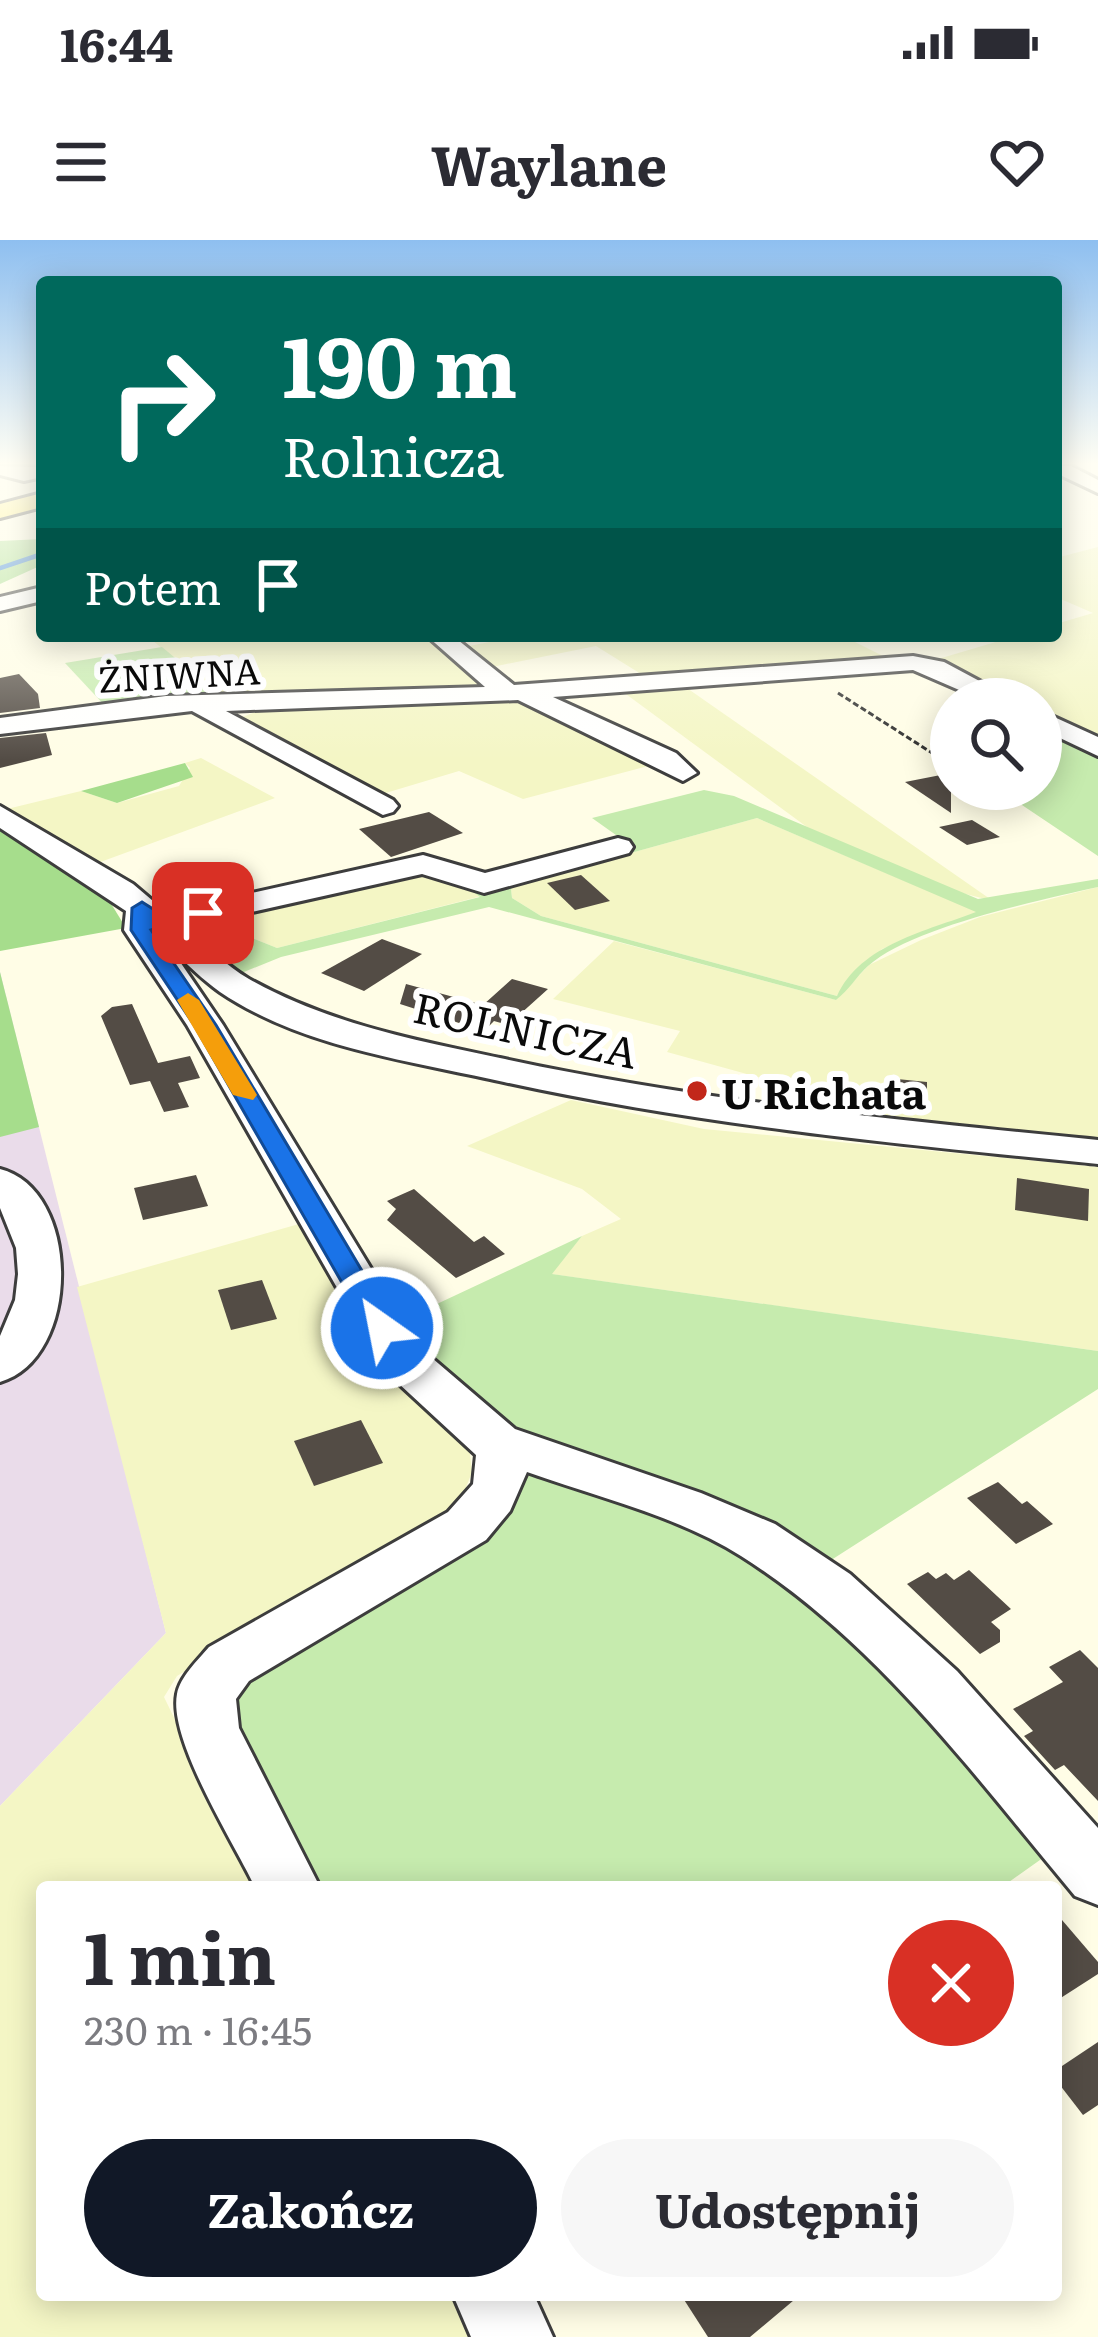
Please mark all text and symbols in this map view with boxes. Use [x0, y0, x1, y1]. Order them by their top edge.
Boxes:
text: 16:44 [60, 9, 173, 76]
text: Waylane [431, 122, 667, 203]
icon: menu [48, 129, 114, 195]
icon: heart [984, 129, 1050, 195]
text: 190 m [282, 299, 517, 424]
icon: right [84, 324, 240, 480]
text: Rolnicza [282, 413, 504, 494]
text: Potem [84, 552, 221, 619]
icon: arrive [245, 552, 311, 618]
street label: ŻNIWNA [96, 642, 262, 704]
map controls [930, 678, 1062, 810]
button: search [930, 678, 1062, 810]
pin [152, 862, 254, 964]
icon: arrive [170, 880, 236, 946]
street label: ROLNICZA [408, 974, 644, 1082]
place label: U Richata [721, 1060, 927, 1122]
marker: U Richata [684, 1078, 710, 1104]
position arrow [319, 1265, 445, 1391]
text: 1 min [84, 1900, 276, 2007]
button: close [888, 1920, 1014, 2046]
text: 230 m · 16:45 [84, 1999, 312, 2057]
button: Zakończ [84, 2139, 537, 2277]
button: Udostępnij [561, 2139, 1014, 2277]

